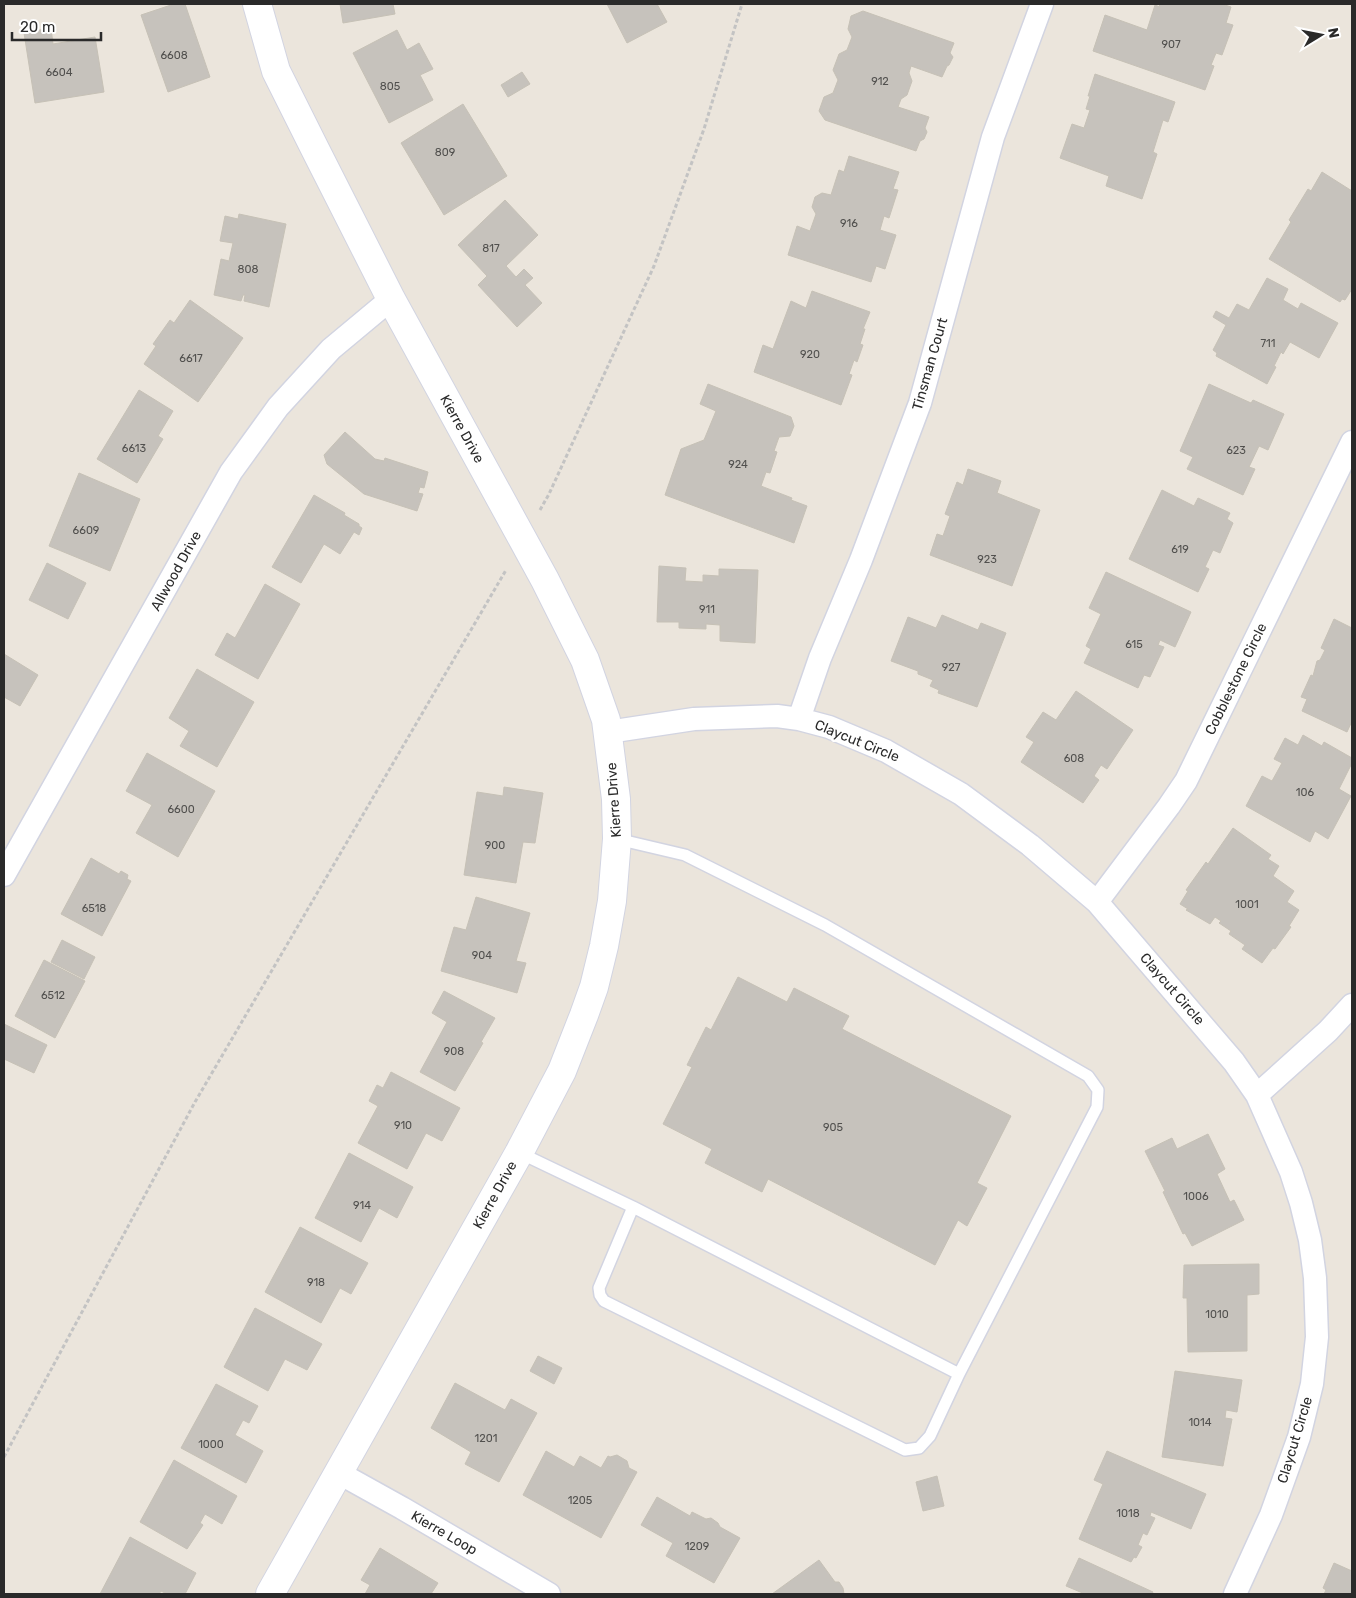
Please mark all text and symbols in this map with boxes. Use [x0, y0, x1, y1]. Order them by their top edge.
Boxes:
scale bar [12, 10, 101, 42]
north arrow [1296, 10, 1346, 60]
text: 20 m [20, 18, 55, 36]
text: N [1324, 26, 1343, 39]
house number: 907 [1161, 38, 1181, 51]
house number: 6608 [160, 49, 188, 62]
house number: 6604 [45, 66, 73, 79]
house number: 912 [871, 75, 889, 88]
house number: 805 [380, 80, 401, 93]
house number: 809 [435, 146, 455, 159]
house number: 916 [840, 217, 858, 230]
house number: 817 [482, 242, 500, 255]
house number: 808 [238, 263, 258, 276]
street label: Tinsman Court [909, 315, 952, 412]
house number: 711 [1260, 337, 1276, 350]
house number: 920 [800, 348, 820, 361]
house number: 6617 [179, 352, 203, 365]
street label: Kierre Drive [436, 392, 488, 466]
house number: 6613 [122, 442, 147, 455]
house number: 623 [1226, 444, 1246, 457]
house number: 924 [728, 458, 748, 471]
house number: 6609 [73, 524, 99, 537]
street label: Allwood Drive [147, 528, 205, 614]
house number: 619 [1171, 543, 1189, 556]
house number: 923 [977, 553, 997, 566]
house number: 911 [699, 603, 715, 616]
street label: Cobblestone Circle [1202, 620, 1271, 738]
house number: 615 [1125, 638, 1143, 651]
house number: 927 [942, 661, 961, 674]
street label: Claycut Circle [812, 716, 902, 766]
house number: 608 [1064, 752, 1084, 765]
street label: Kierre Drive [603, 762, 625, 838]
house number: 106 [1296, 786, 1315, 799]
house number: 6600 [167, 803, 195, 816]
house number: 900 [485, 839, 505, 852]
house number: 1001 [1235, 898, 1259, 911]
house number: 6518 [82, 902, 106, 915]
house number: 904 [472, 949, 492, 962]
street label: Claycut Circle [1136, 950, 1208, 1029]
house number: 6512 [41, 989, 65, 1002]
house number: 908 [444, 1045, 464, 1058]
house number: 910 [394, 1119, 412, 1132]
house number: 905 [823, 1121, 843, 1134]
street label: Kierre Drive [469, 1158, 521, 1232]
house number: 1006 [1183, 1190, 1209, 1203]
house number: 914 [353, 1199, 371, 1212]
house number: 918 [307, 1276, 325, 1289]
house number: 1010 [1205, 1308, 1229, 1321]
street label: Claycut Circle [1274, 1394, 1316, 1485]
house number: 1014 [1188, 1416, 1212, 1429]
house number: 1201 [475, 1432, 497, 1445]
house number: 1000 [198, 1438, 224, 1451]
house number: 1205 [568, 1494, 593, 1507]
street label: Kierre Loop [408, 1507, 480, 1559]
house number: 1018 [1116, 1507, 1140, 1520]
house number: 1209 [685, 1540, 709, 1553]

